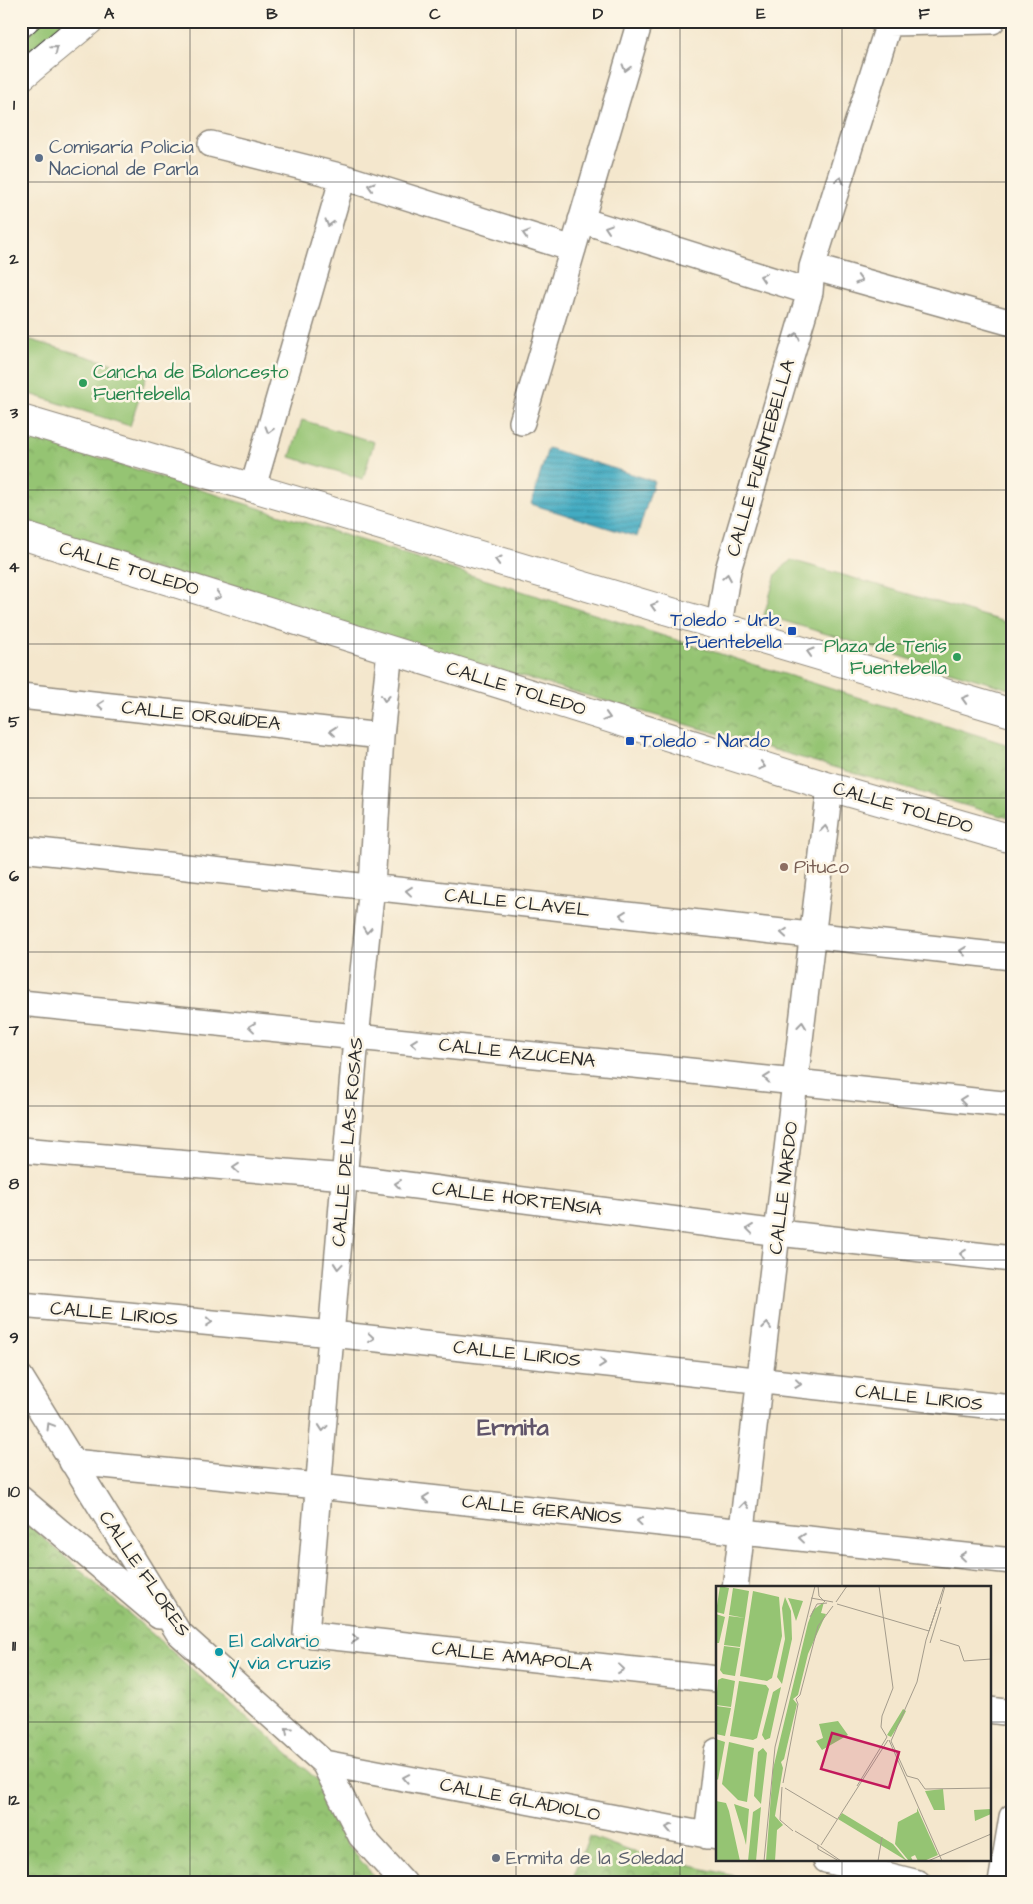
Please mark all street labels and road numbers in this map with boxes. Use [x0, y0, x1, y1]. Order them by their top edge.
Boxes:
street label: CALLE FUENTEBELLA [720, 356, 802, 560]
street label: CALLE TOLEDO [56, 535, 202, 603]
street label: CALLE TOLEDO [443, 655, 589, 723]
street label: CALLE ORQUÍDEA [120, 694, 282, 738]
street label: CALLE TOLEDO [830, 775, 977, 841]
street label: CALLE CLAVEL [443, 882, 591, 924]
street label: CALLE AZUCENA [437, 1031, 597, 1075]
street label: CALLE DE LAS ROSAS [325, 1036, 371, 1248]
street label: CALLE NARDO [762, 1120, 806, 1256]
street label: CALLE HORTENSIA [431, 1175, 603, 1223]
street label: CALLE LIRIOS [49, 1295, 179, 1333]
street label: CALLE LIRIOS [452, 1334, 582, 1374]
street label: CALLE LIRIOS [854, 1378, 984, 1418]
street label: CALLE GERANIOS [461, 1488, 623, 1532]
street label: CALLE FLORES [92, 1506, 196, 1642]
street label: CALLE AMAPOLA [431, 1635, 593, 1679]
street label: CALLE GLADIOLO [437, 1771, 603, 1829]

